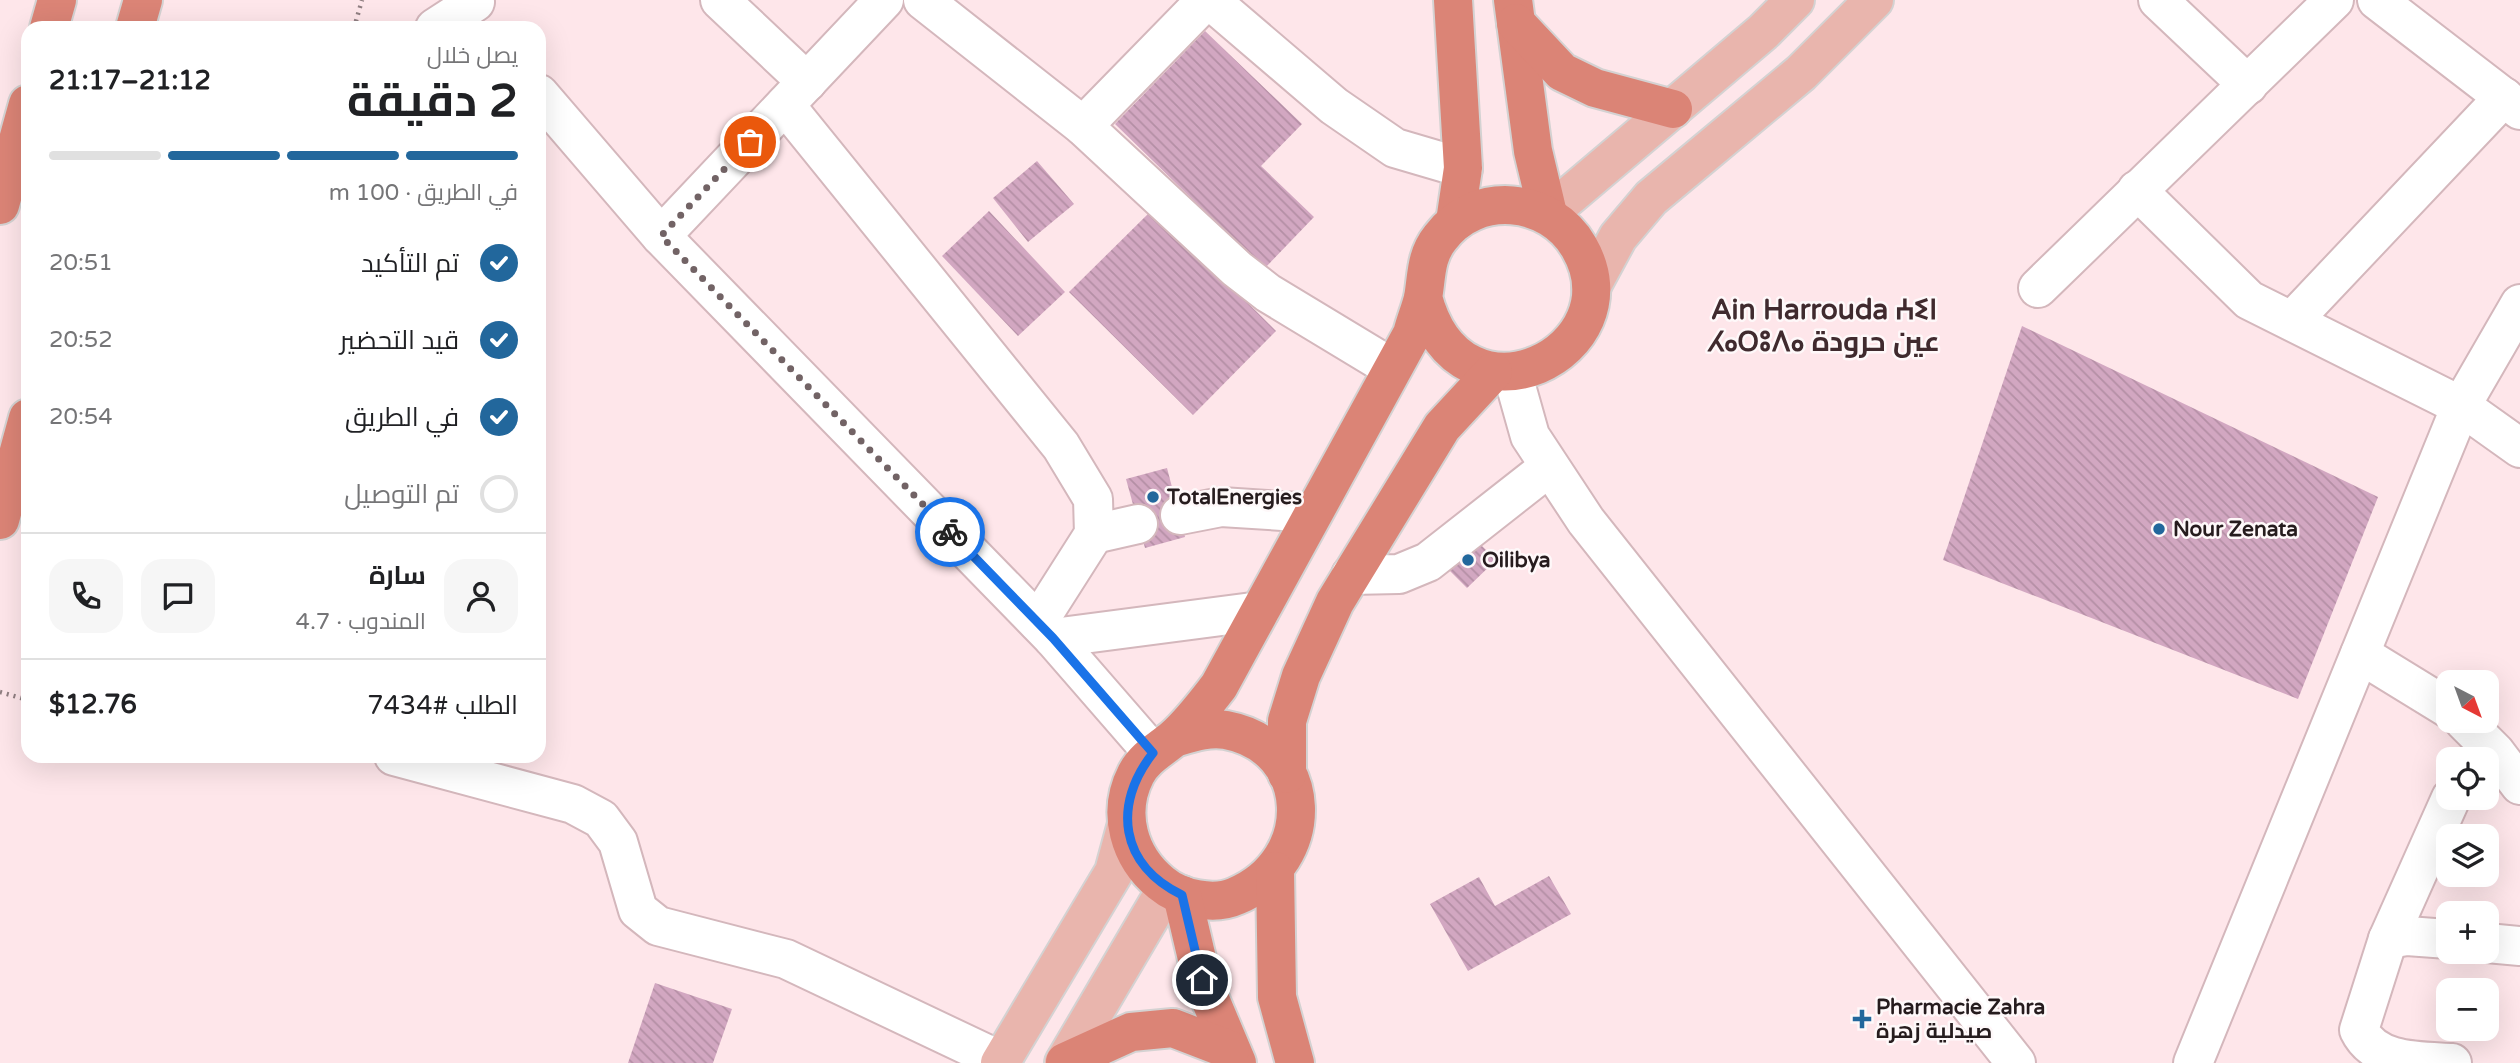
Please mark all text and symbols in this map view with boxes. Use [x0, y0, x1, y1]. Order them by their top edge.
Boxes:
text: يصل خلال [427, 42, 518, 70]
text: 21:12–21:17 [49, 65, 211, 96]
text: 2 دقيقة [347, 74, 518, 129]
pin [720, 112, 780, 172]
icon: bag [731, 123, 769, 161]
text: في الطريق · 100 m [329, 179, 518, 207]
icon: check [480, 244, 518, 282]
text: تم التأكيد [361, 248, 459, 279]
text: 20:51 [49, 249, 113, 277]
district label: Ain Harrouda ⵄⵉⵏ ⵃⴰⵔⵓⴷⴰ عين حرودة [1707, 293, 1940, 359]
icon: check [480, 321, 518, 359]
text: قيد التحضير [340, 325, 459, 356]
text: 20:52 [49, 326, 113, 354]
icon: check [480, 398, 518, 436]
text: في الطريق [345, 402, 459, 433]
text: 20:54 [49, 403, 113, 431]
text: تم التوصيل [344, 479, 459, 510]
place label: TotalEnergies [1166, 485, 1302, 510]
marker: TotalEnergies [1145, 489, 1161, 505]
courier [915, 497, 985, 567]
icon: bike [931, 513, 969, 551]
place label: Nour Zenata [2173, 517, 2298, 542]
marker: Nour Zenata [2151, 521, 2167, 537]
place label: Oilibya [1482, 548, 1551, 573]
marker: Oilibya [1460, 552, 1476, 568]
button: phone [49, 559, 123, 633]
button: chat [141, 559, 215, 633]
button: person [444, 559, 518, 633]
text: سارة [369, 560, 426, 591]
text: المندوب · 4.7 [296, 608, 426, 636]
north arrow [2436, 670, 2499, 733]
map controls [2436, 670, 2499, 1041]
text: $12.76 [49, 689, 137, 720]
text: الطلب #7434 [367, 690, 518, 721]
button: locate [2436, 747, 2499, 810]
button: layers [2436, 824, 2499, 887]
button: + [2436, 901, 2499, 964]
pin [1172, 950, 1232, 1010]
icon: home [1183, 961, 1221, 999]
button: − [2436, 978, 2499, 1041]
place label: Pharmacie Zahra صيدلية زهرة [1876, 995, 2045, 1044]
marker: Pharmacie Zahra صيدلية زهرة [1854, 1011, 1870, 1027]

